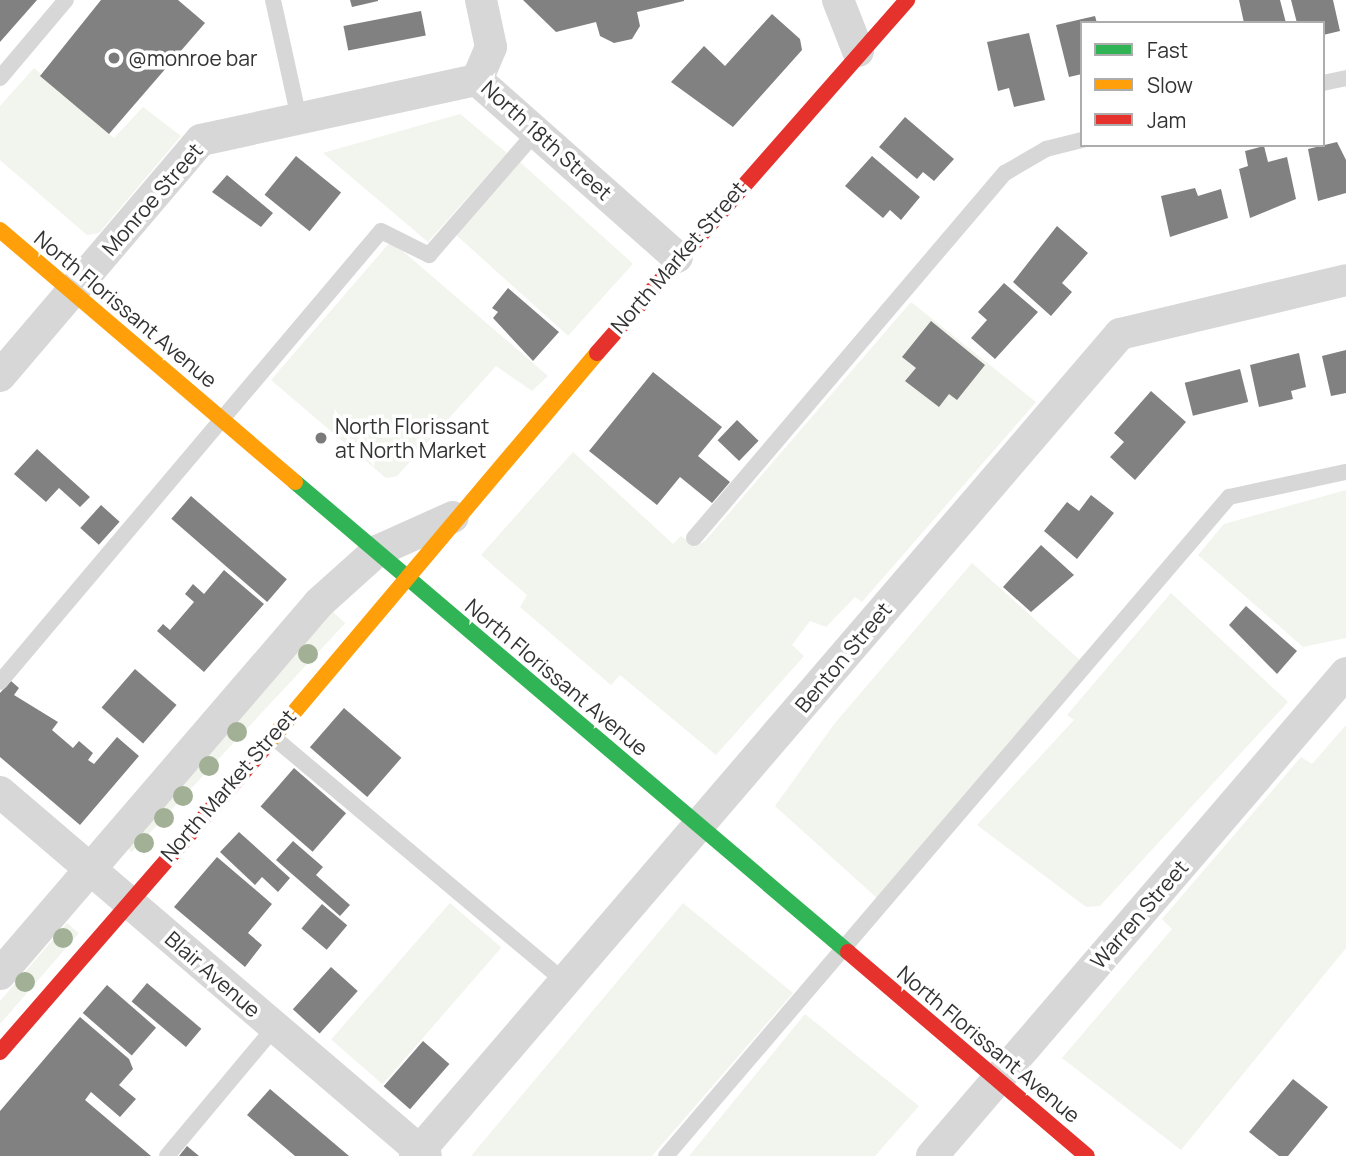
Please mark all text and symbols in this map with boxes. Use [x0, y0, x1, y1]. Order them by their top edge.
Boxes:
legend [1080, 21, 1325, 147]
text: Fast [1147, 36, 1188, 64]
place label: @monroe bar [128, 45, 258, 71]
marker: @monroe bar [106, 50, 122, 66]
text: Slow [1147, 71, 1193, 99]
street label: North 18th Street [477, 75, 617, 205]
text: Jam [1147, 106, 1186, 134]
street label: Monroe Street [96, 138, 208, 260]
street label: North Market Street [605, 176, 751, 338]
street label: North Florissant Avenue [30, 225, 222, 393]
place label: North Florissant at North Market [335, 413, 489, 463]
marker: North Florissant at North Market [313, 430, 329, 446]
street label: North Florissant Avenue [461, 593, 653, 761]
street label: Benton Street [790, 597, 896, 717]
street label: North Market Street [155, 704, 301, 866]
street label: Warren Street [1085, 855, 1193, 973]
street label: Blair Avenue [160, 926, 266, 1022]
street label: North Florissant Avenue [893, 960, 1085, 1128]

